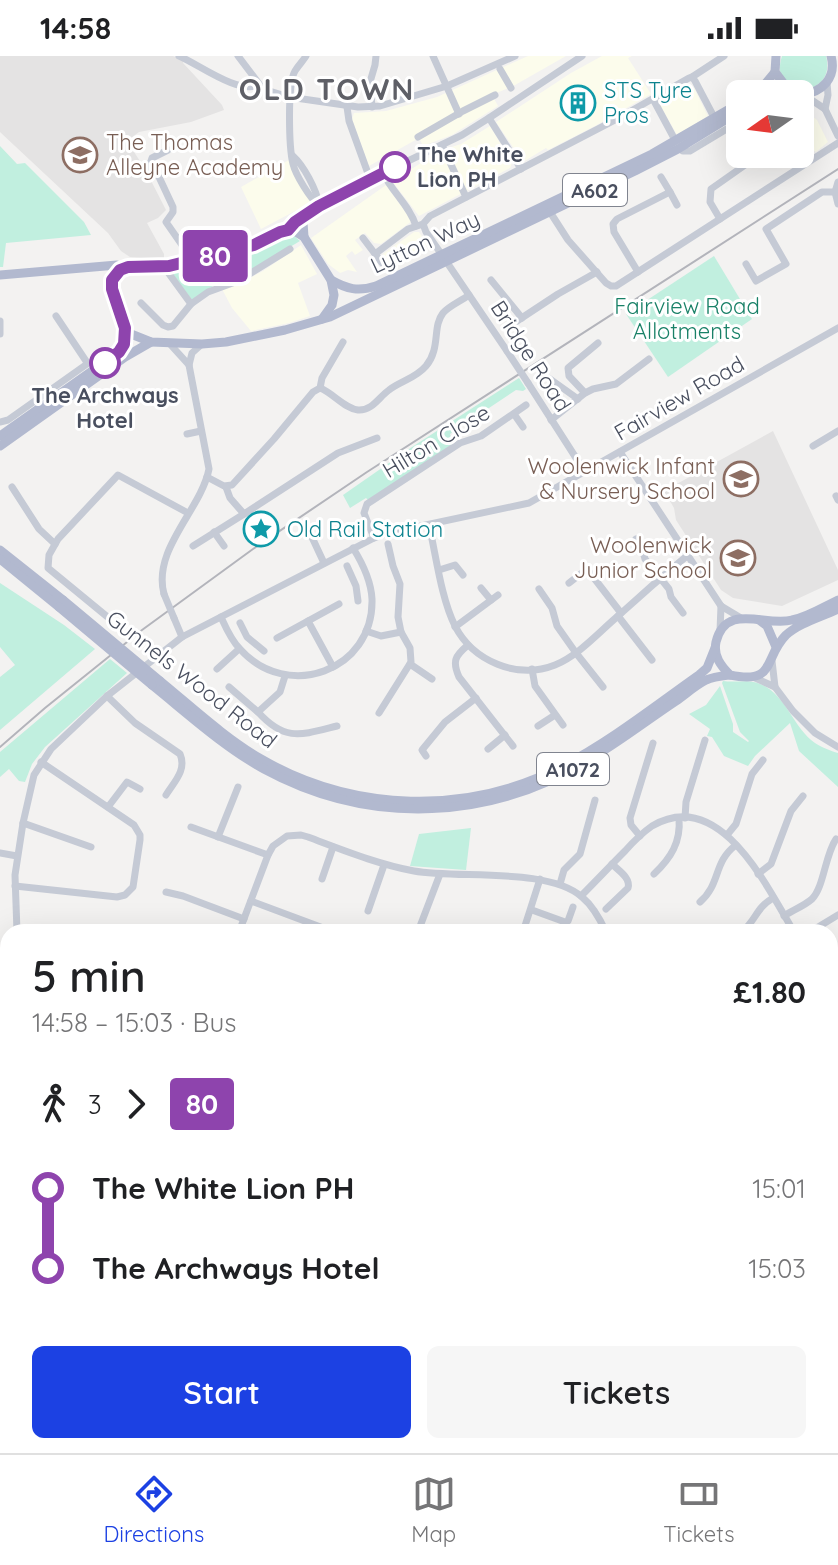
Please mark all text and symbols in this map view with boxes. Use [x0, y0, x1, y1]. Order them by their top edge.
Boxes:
text: 14:58 [40, 9, 111, 47]
district label: OLD TOWN [239, 70, 415, 108]
place label: STS Tyre Pros [604, 76, 692, 129]
north arrow [726, 80, 814, 168]
map controls [726, 80, 814, 168]
building icon: STS Tyre Pros [559, 84, 597, 122]
place label: The Thomas Alleyne Academy [106, 128, 283, 181]
school or university icon: The Thomas Alleyne Academy [61, 136, 99, 174]
place label: The White Lion PH [417, 140, 524, 193]
marker: The White Lion PH [380, 152, 410, 182]
road number: A602 [563, 174, 627, 206]
street label: Lytton Way [366, 204, 484, 280]
line badge: 80 [179, 230, 251, 282]
text: 80 [199, 238, 231, 273]
park label: Fairview Road Allotments [614, 292, 760, 345]
street label: Bridge Road [485, 295, 577, 417]
marker: The Archways Hotel [90, 348, 120, 378]
street label: Fairview Road [609, 349, 749, 447]
place label: The Archways Hotel [31, 381, 179, 434]
street label: Hilton Close [377, 398, 495, 484]
place label: Woolenwick Infant & Nursery School [527, 452, 715, 505]
school or university icon: Woolenwick Infant & Nursery School [722, 460, 760, 498]
place icon: Old Rail Station [242, 510, 280, 548]
place label: Old Rail Station [287, 515, 443, 543]
place label: Woolenwick Junior School [574, 531, 712, 584]
school or university icon: Woolenwick Junior School [719, 539, 757, 577]
street label: Gunnels Wood Road [101, 604, 283, 754]
road number: A1072 [537, 753, 609, 785]
text: 5 min [32, 948, 146, 1003]
text: £1.80 [733, 973, 806, 1011]
text: 14:58 – 15:03 · Bus [32, 1006, 236, 1039]
icon: walk [32, 1082, 76, 1126]
icon: forward [114, 1082, 158, 1126]
text: 80 [186, 1086, 218, 1121]
text: 3 [88, 1088, 102, 1121]
text: The White Lion PH [92, 1169, 354, 1207]
text: 15:01 [752, 1172, 806, 1205]
text: The Archways Hotel [92, 1249, 380, 1287]
text: 15:03 [748, 1252, 806, 1285]
button: Start [32, 1346, 411, 1438]
button: Tickets [427, 1346, 806, 1438]
tab: Directions [103, 1472, 204, 1548]
tab: Map [411, 1472, 456, 1548]
tab: Tickets [663, 1472, 734, 1548]

